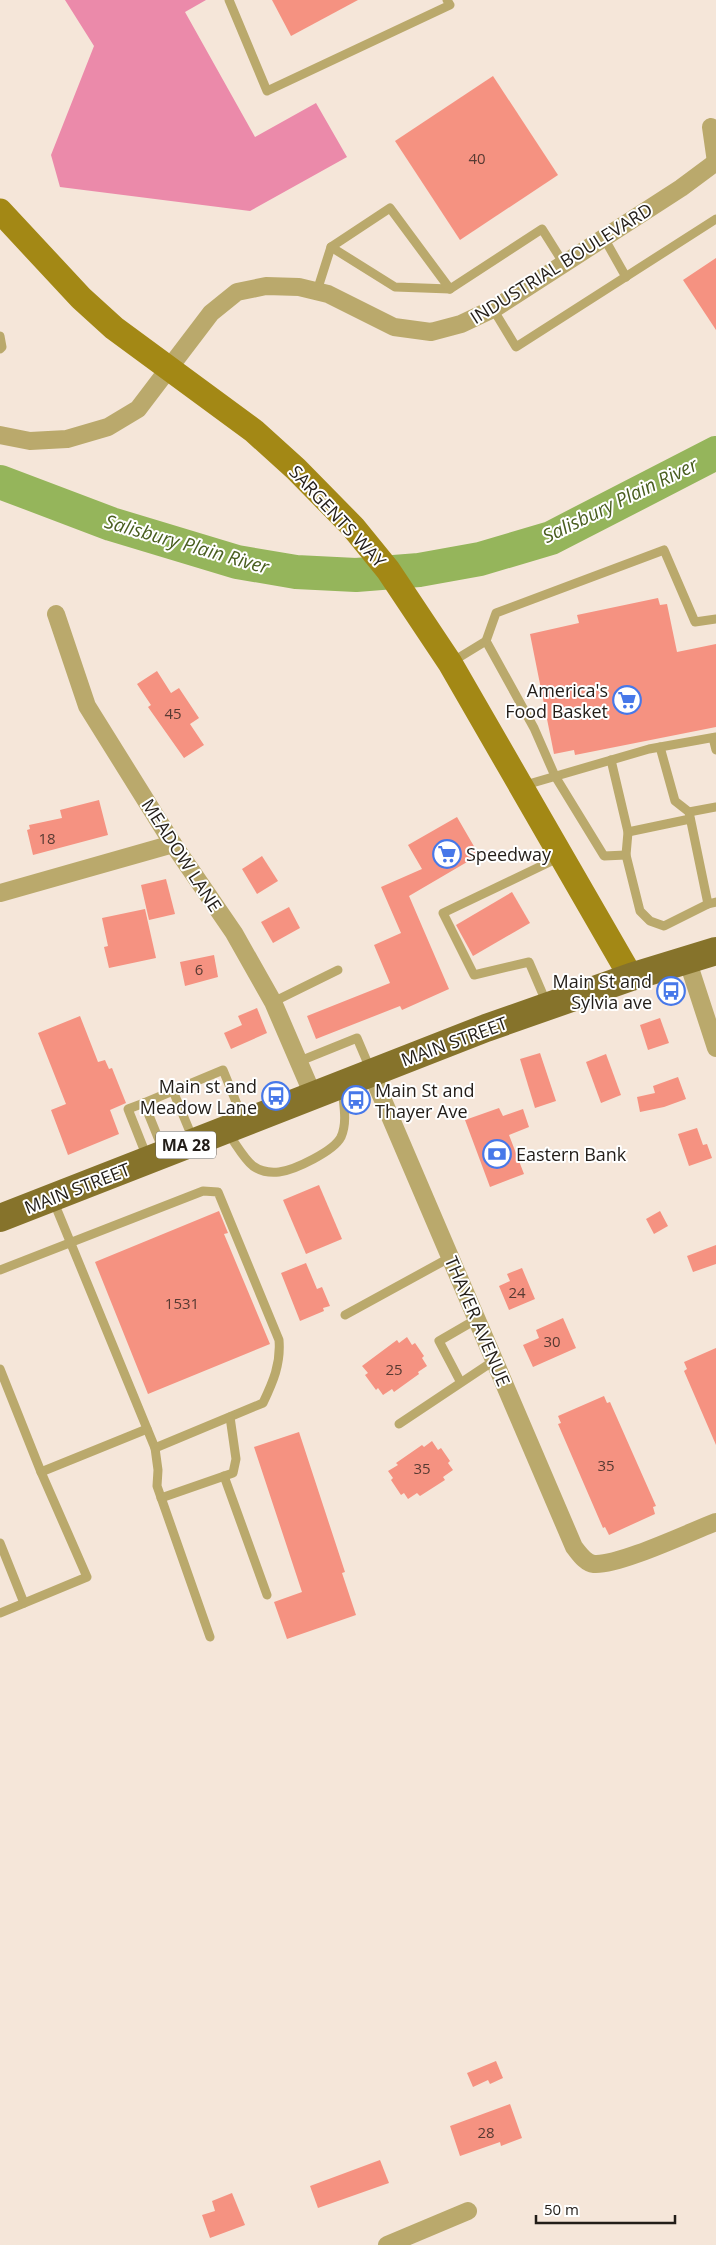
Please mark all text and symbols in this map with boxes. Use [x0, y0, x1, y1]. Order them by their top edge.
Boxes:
house number: 40 [468, 148, 486, 168]
street label: INDUSTRIAL BOULEVARD [465, 197, 657, 329]
water label: Salisbury Plain River [538, 450, 703, 549]
street label: SARGENTS WAY [284, 460, 392, 573]
water label: Salisbury Plain River [102, 508, 274, 580]
place label: America's Food Basket [505, 678, 608, 723]
supermarket icon: America's Food Basket [612, 685, 642, 715]
house number: 45 [164, 703, 182, 723]
street label: MEADOW LANE [136, 794, 228, 916]
house number: 18 [38, 828, 56, 848]
supermarket icon: Speedway [432, 839, 462, 869]
place label: Speedway [466, 842, 552, 866]
house number: 6 [195, 959, 203, 979]
place label: Main St and Sylvia ave [553, 969, 652, 1014]
bus stop icon: Main St and Sylvia ave [656, 976, 686, 1006]
street label: MAIN STREET [397, 1011, 511, 1071]
place label: Main st and Meadow Lane [140, 1074, 257, 1119]
place label: Main St and Thayer Ave [375, 1078, 474, 1123]
bus stop icon: Main st and Meadow Lane [261, 1081, 291, 1111]
bus stop icon: Main St and Thayer Ave [341, 1085, 371, 1115]
road number: MA 28 [156, 1132, 216, 1158]
bank icon: Eastern Bank [482, 1139, 512, 1169]
place label: Eastern Bank [516, 1142, 627, 1166]
street label: MAIN STREET [21, 1157, 133, 1219]
street label: THAYER AVENUE [440, 1252, 516, 1390]
house number: 24 [508, 1282, 526, 1302]
house number: 1531 [165, 1293, 199, 1313]
house number: 30 [543, 1331, 561, 1351]
house number: 25 [385, 1359, 403, 1379]
house number: 35 [597, 1455, 615, 1475]
house number: 35 [413, 1458, 431, 1478]
house number: 28 [477, 2122, 495, 2142]
scale bar [536, 2192, 675, 2224]
text: 50 m [544, 2199, 579, 2219]

